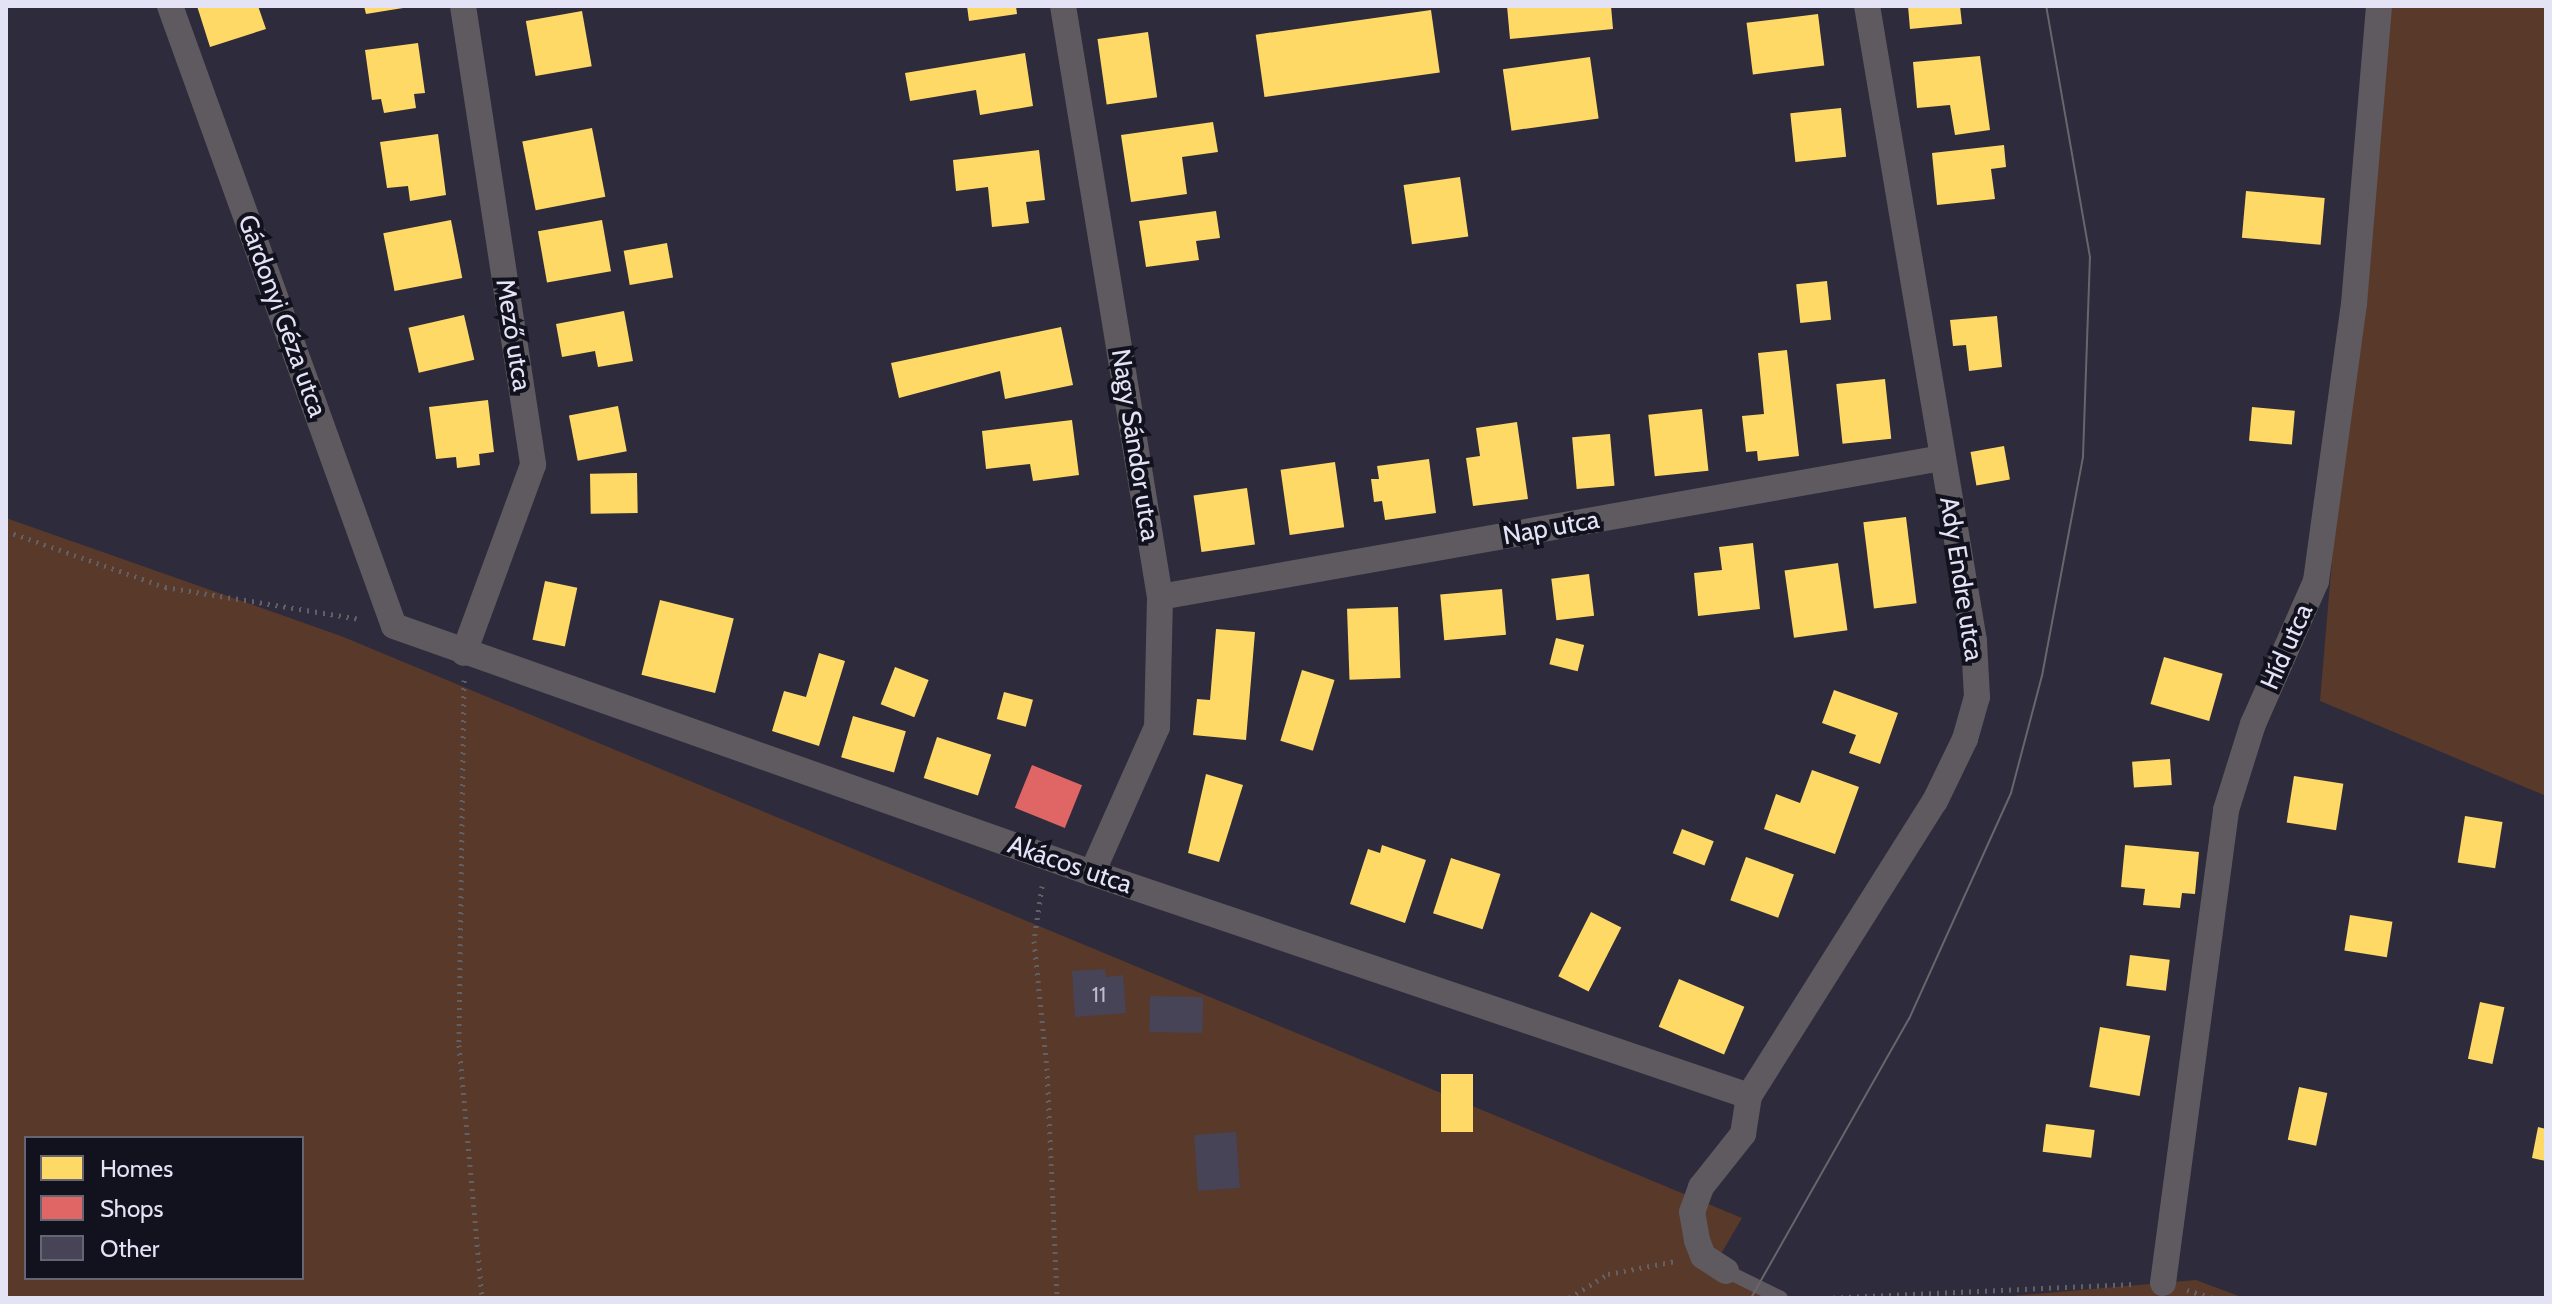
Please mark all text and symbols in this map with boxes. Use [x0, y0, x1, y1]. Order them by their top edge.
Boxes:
street label: Gárdonyi Géza utca [231, 211, 333, 421]
street label: Mező utca [489, 277, 537, 393]
street label: Nagy Sándor utca [1104, 347, 1166, 543]
street label: Ady Endre utca [1933, 495, 1989, 663]
street label: Nap utca [1500, 504, 1602, 552]
street label: Híd utca [2254, 599, 2320, 695]
street label: Akácos utca [1004, 829, 1136, 901]
house number: 11 [1092, 982, 1106, 1008]
legend [24, 1136, 304, 1280]
text: Homes [100, 1154, 173, 1183]
text: Shops [100, 1194, 163, 1223]
text: Other [100, 1234, 159, 1263]

